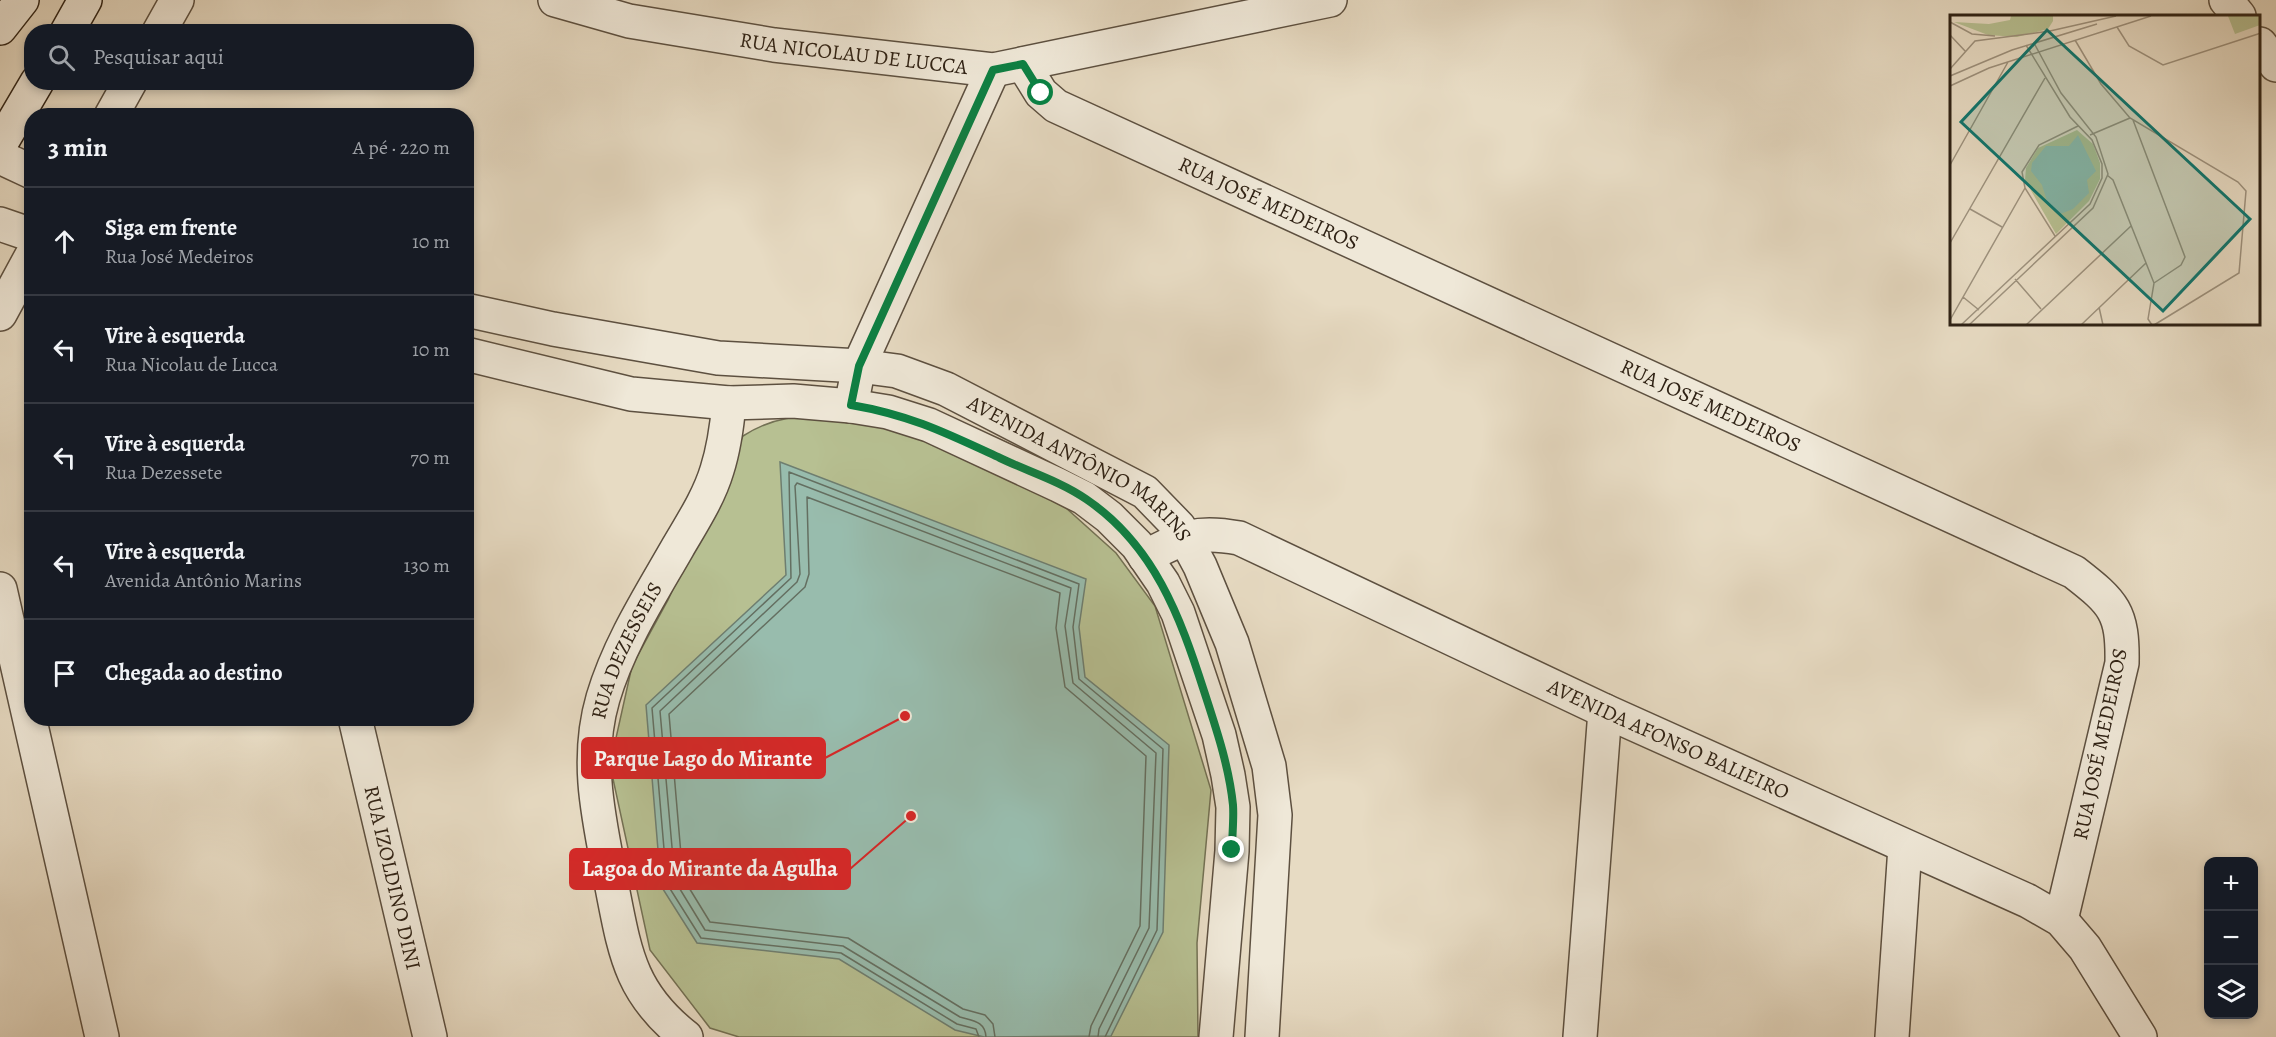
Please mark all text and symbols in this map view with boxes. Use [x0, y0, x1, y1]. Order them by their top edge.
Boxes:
inset map [1950, 15, 2261, 326]
search box [24, 24, 474, 90]
street label: RUA NICOLAU DE LUCCA [738, 26, 970, 81]
icon: search [45, 41, 78, 74]
text: Pesquisar aqui [93, 42, 224, 72]
route start [1027, 79, 1053, 105]
text: 3 min [48, 130, 108, 165]
text: A pé · 220 m [353, 134, 450, 161]
street label: RUA JOSÉ MEDEIROS [1174, 150, 1363, 257]
text: Siga em frente [105, 213, 237, 243]
icon: ahead [48, 225, 81, 258]
text: 10 m [412, 228, 450, 255]
text: Rua José Medeiros [105, 243, 254, 270]
text: Vire à esquerda [105, 321, 245, 351]
icon: left [48, 333, 81, 366]
text: 10 m [412, 336, 450, 363]
text: Rua Nicolau de Lucca [105, 351, 278, 378]
street label: RUA JOSÉ MEDEIROS [1616, 352, 1805, 459]
street label: AVENIDA ANTÔNIO MARINS [962, 388, 1198, 546]
text: Vire à esquerda [105, 429, 245, 459]
icon: left [48, 441, 81, 474]
text: 70 m [410, 444, 450, 471]
text: Rua Dezessete [105, 459, 223, 486]
text: Vire à esquerda [105, 537, 245, 567]
icon: left [48, 549, 81, 582]
text: 130 m [404, 552, 450, 579]
text: Avenida Antônio Marins [105, 567, 302, 594]
street label: RUA DEZESSEIS [584, 577, 669, 722]
street label: RUA JOSÉ MEDEIROS [2066, 646, 2134, 842]
icon: arrive [48, 657, 81, 690]
text: Chegada ao destino [105, 658, 283, 688]
street label: AVENIDA AFONSO BALIEIRO [1542, 672, 1794, 806]
callout: Parque Lago do Mirante [582, 738, 825, 778]
text: Parque Lago do Mirante [594, 744, 812, 774]
street label: RUA IZOLDINO DINI [357, 783, 428, 973]
route end [1218, 836, 1244, 862]
callout: Lagoa do Mirante da Agulha [570, 849, 850, 889]
text: Lagoa do Mirante da Agulha [582, 854, 838, 884]
map controls [2204, 857, 2258, 1019]
button: + [2204, 857, 2258, 911]
button: − [2204, 911, 2258, 965]
button: layers [2204, 965, 2258, 1019]

